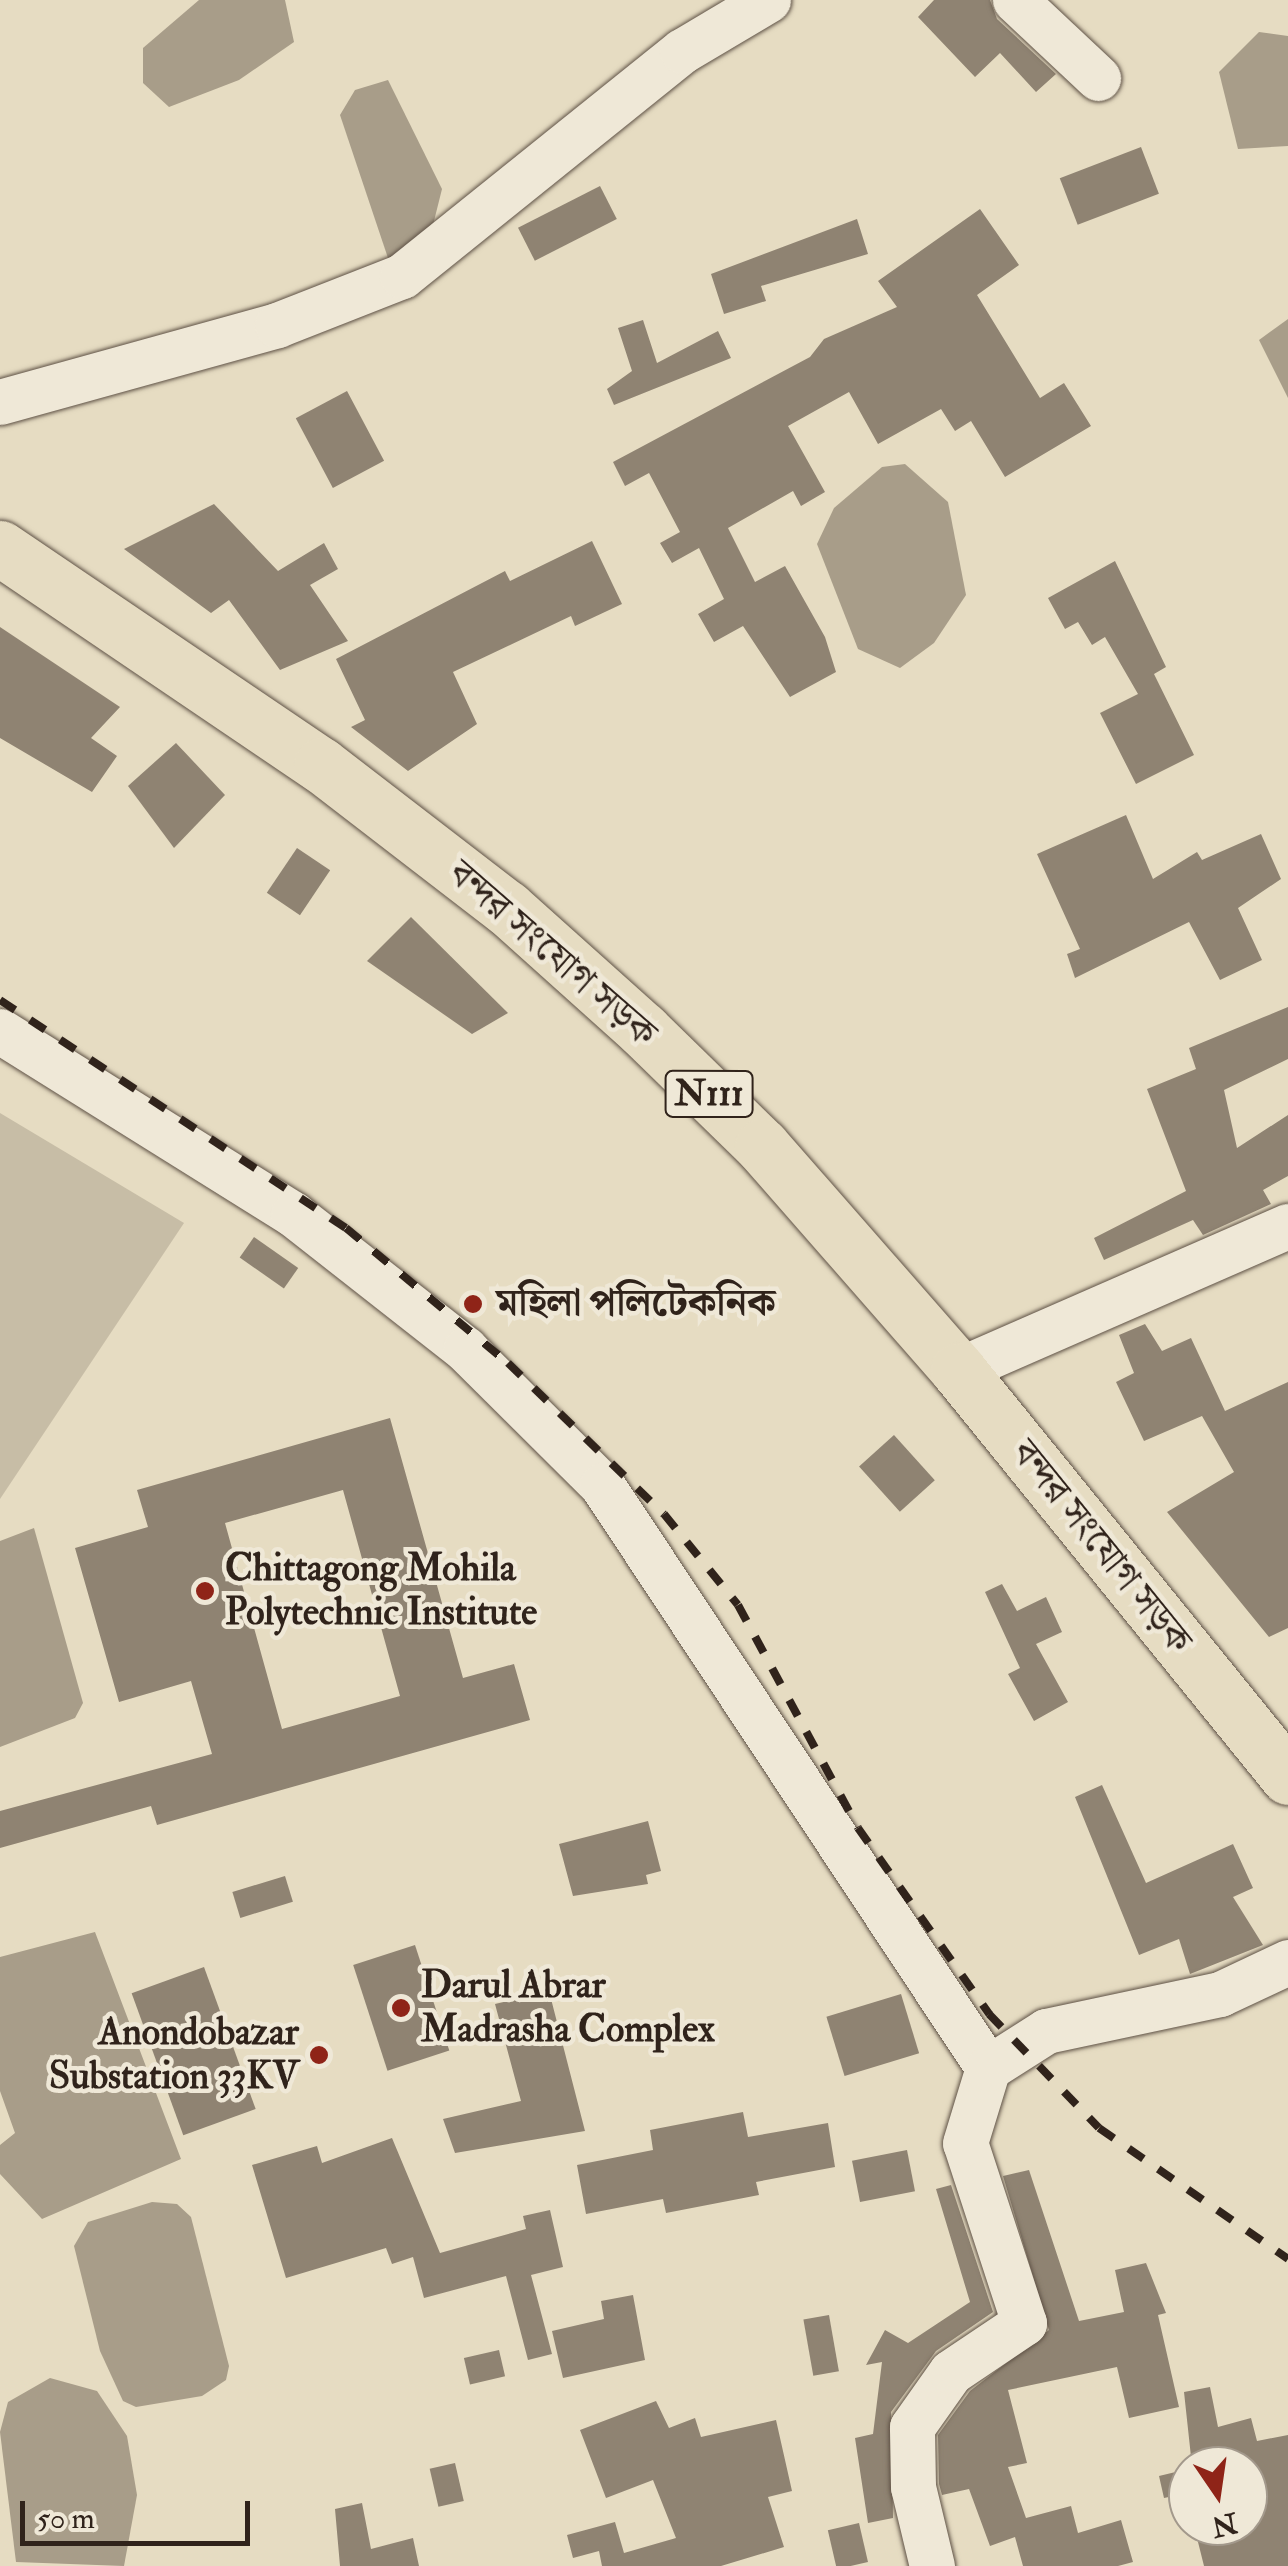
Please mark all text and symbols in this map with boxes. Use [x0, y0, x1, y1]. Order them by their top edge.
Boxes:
street label: বন্দর সংযোগ সড়ক [439, 851, 665, 1057]
road number: N111 [664, 1064, 754, 1124]
place label: মহিলা পলিটেকনিক [496, 1281, 775, 1327]
marker: মহিলা পলিটেকনিক [460, 1291, 486, 1317]
street label: বন্দর সংযোগ সড়ক [1001, 1431, 1201, 1663]
place label: Chittagong Mohila Polytechnic Institute [225, 1546, 537, 1636]
marker: Chittagong Mohila Polytechnic Institute [194, 1580, 216, 1602]
place label: Darul Abrar Madrasha Complex [421, 1963, 715, 2052]
marker: Darul Abrar Madrasha Complex [390, 1997, 412, 2019]
place label: Anondobazar Substation 33KV [49, 2010, 299, 2100]
marker: Anondobazar Substation 33KV [308, 2044, 330, 2066]
north arrow [1168, 2446, 1268, 2546]
scale bar [25, 2481, 255, 2543]
text: 50 m [37, 2500, 95, 2537]
text: N [1208, 2504, 1241, 2544]

